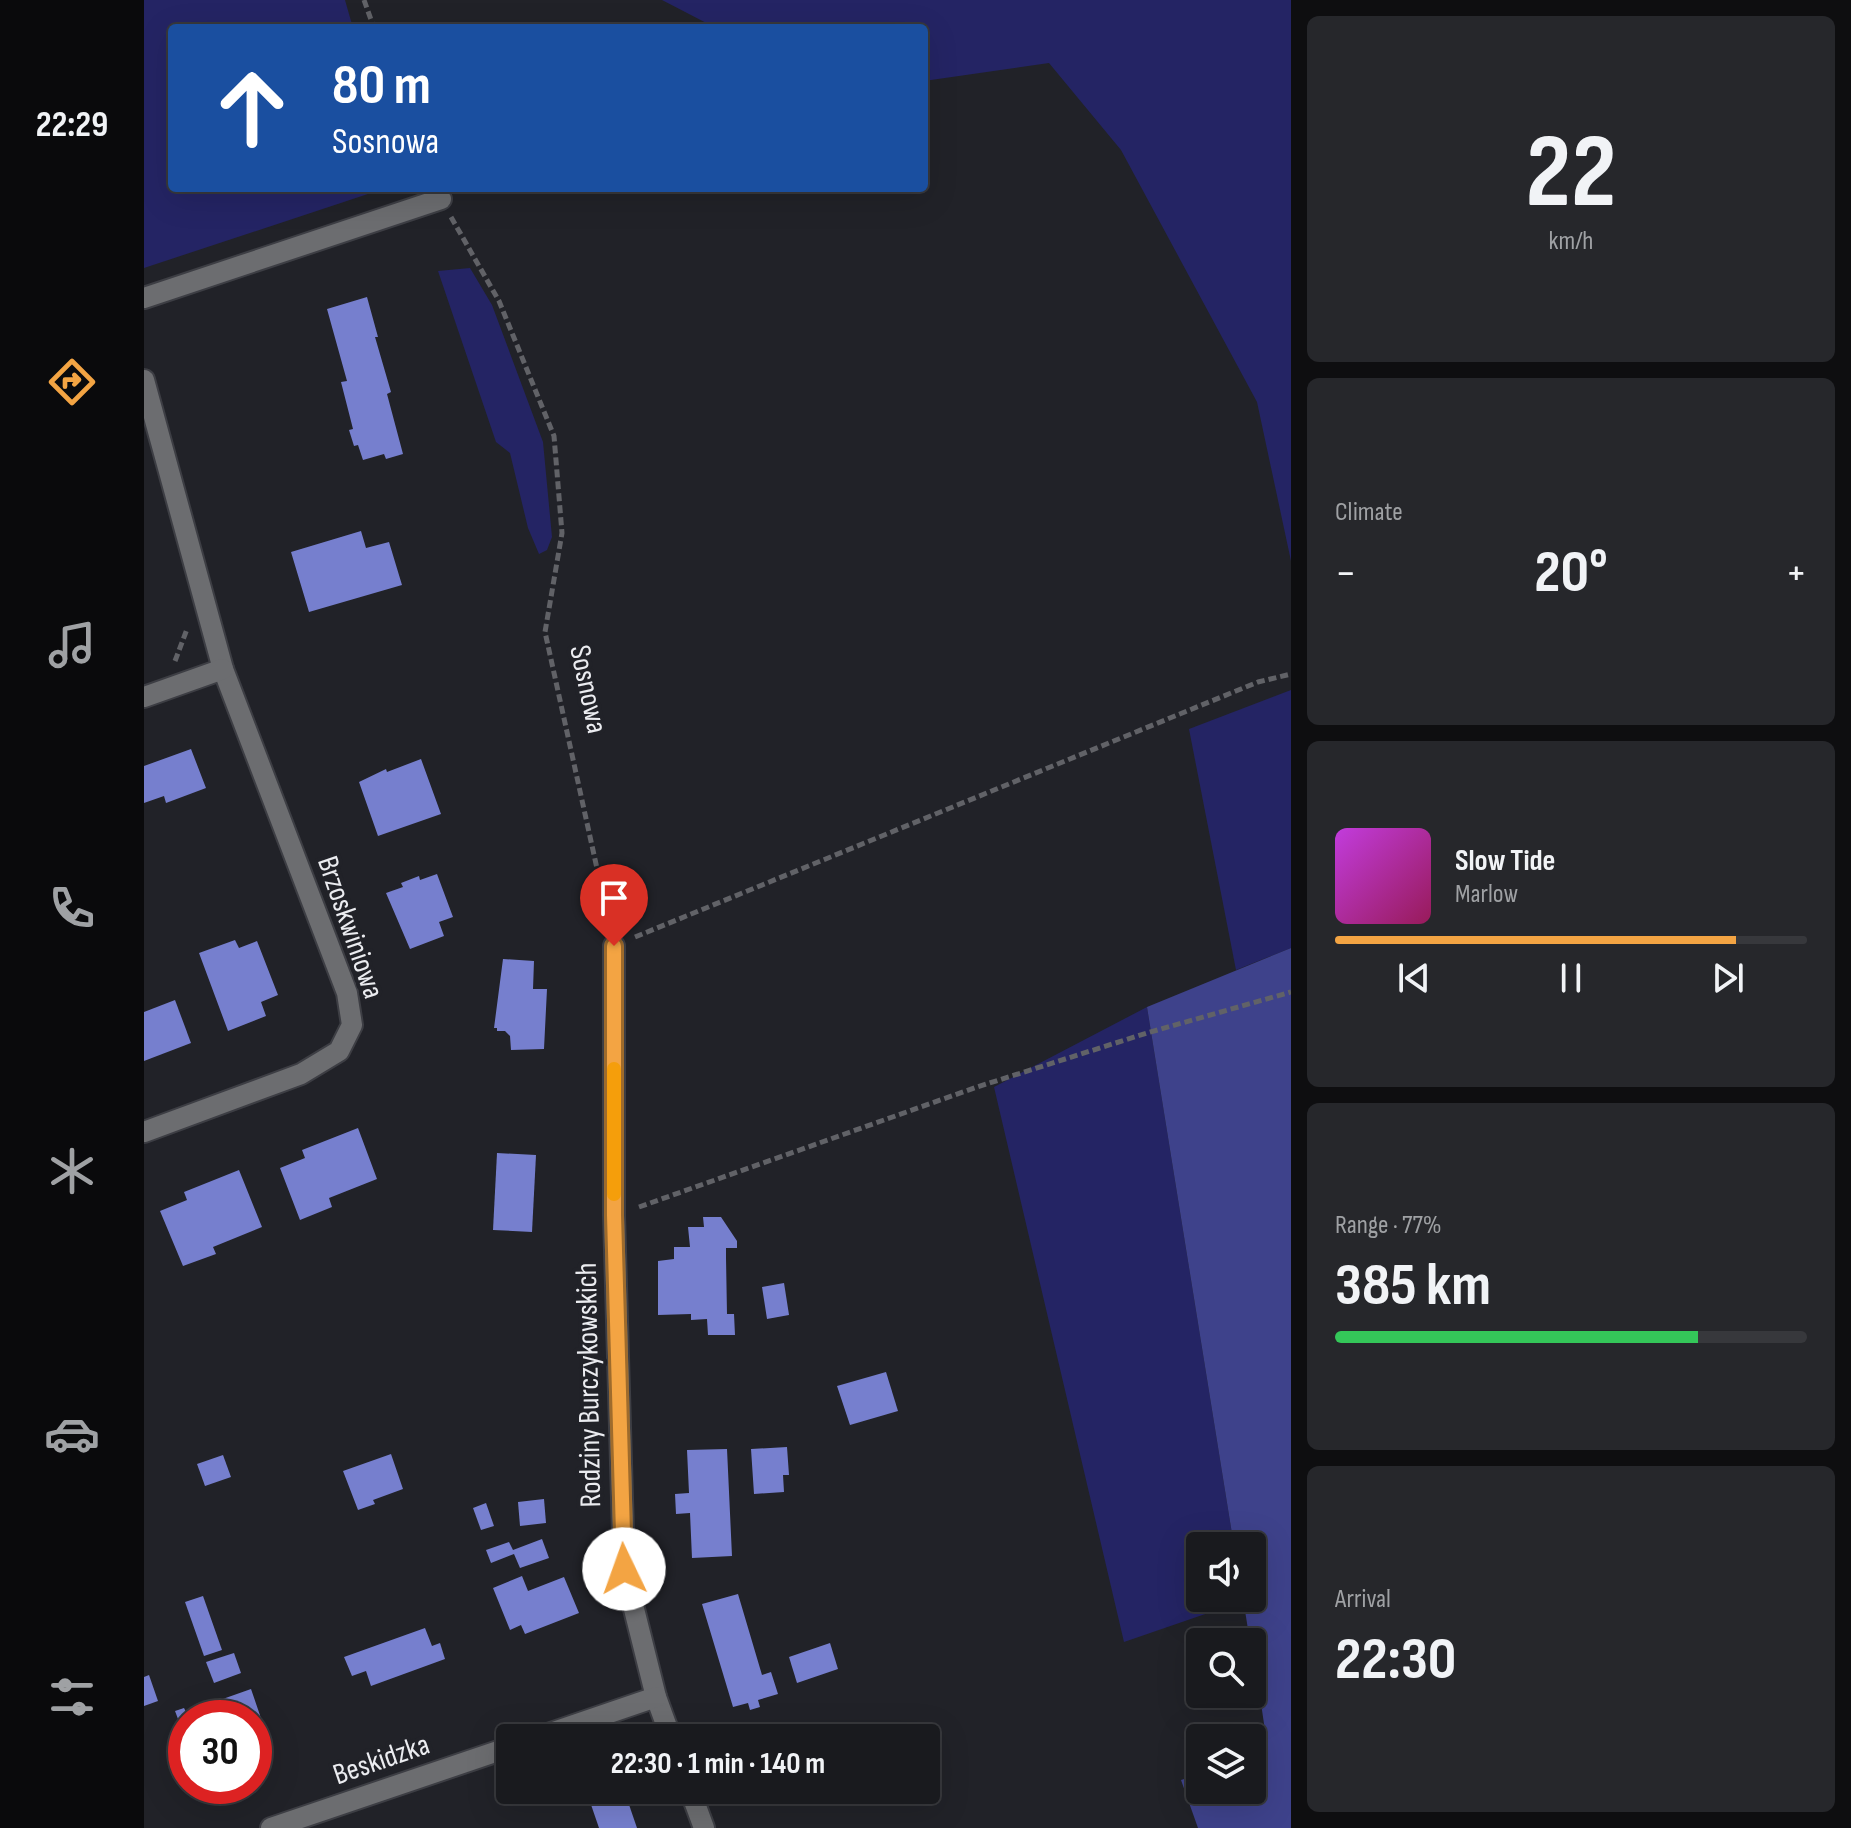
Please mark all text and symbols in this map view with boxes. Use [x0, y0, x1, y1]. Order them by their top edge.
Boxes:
text: 80 m [332, 53, 431, 120]
icon: ahead [200, 56, 304, 160]
text: 22:29 [36, 104, 108, 147]
text: 22 [1525, 111, 1617, 236]
text: Sosnowa [332, 121, 439, 164]
text: km/h [1549, 226, 1593, 257]
icon: directions [44, 354, 100, 410]
text: Climate [1335, 497, 1403, 528]
text: 20° [1534, 537, 1608, 609]
text: − [1335, 547, 1357, 600]
text: + [1785, 547, 1807, 600]
icon: music [44, 617, 100, 673]
street label: Sosnowa [561, 642, 615, 737]
text: Slow Tide [1455, 843, 1555, 879]
street label: Brzoskwiniowa [309, 851, 391, 1003]
pin [580, 864, 648, 946]
icon: arrive [592, 876, 636, 920]
text: Marlow [1455, 879, 1518, 910]
icon: phone [44, 880, 100, 936]
icon: previous [1392, 956, 1436, 1000]
icon: pause [1549, 956, 1593, 1000]
icon: next [1706, 956, 1750, 1000]
icon: climate [44, 1143, 100, 1199]
text: Range · 77% [1335, 1210, 1442, 1241]
text: 385 km [1335, 1250, 1491, 1322]
street label: Rodziny Burczykowskich [569, 1262, 609, 1508]
icon: car [44, 1406, 100, 1462]
position arrow [582, 1527, 666, 1611]
map controls [1186, 1532, 1266, 1804]
button: sound [1186, 1532, 1266, 1612]
text: Arrival [1335, 1584, 1391, 1615]
text: 22:30 [1335, 1624, 1456, 1696]
button: search [1186, 1628, 1266, 1708]
icon: filters [44, 1669, 100, 1725]
speed limit sign: 30 [168, 1700, 272, 1804]
button: layers [1186, 1724, 1266, 1804]
street label: Beskidzka [328, 1727, 434, 1793]
text: 22:30 · 1 min · 140 m [611, 1746, 825, 1782]

